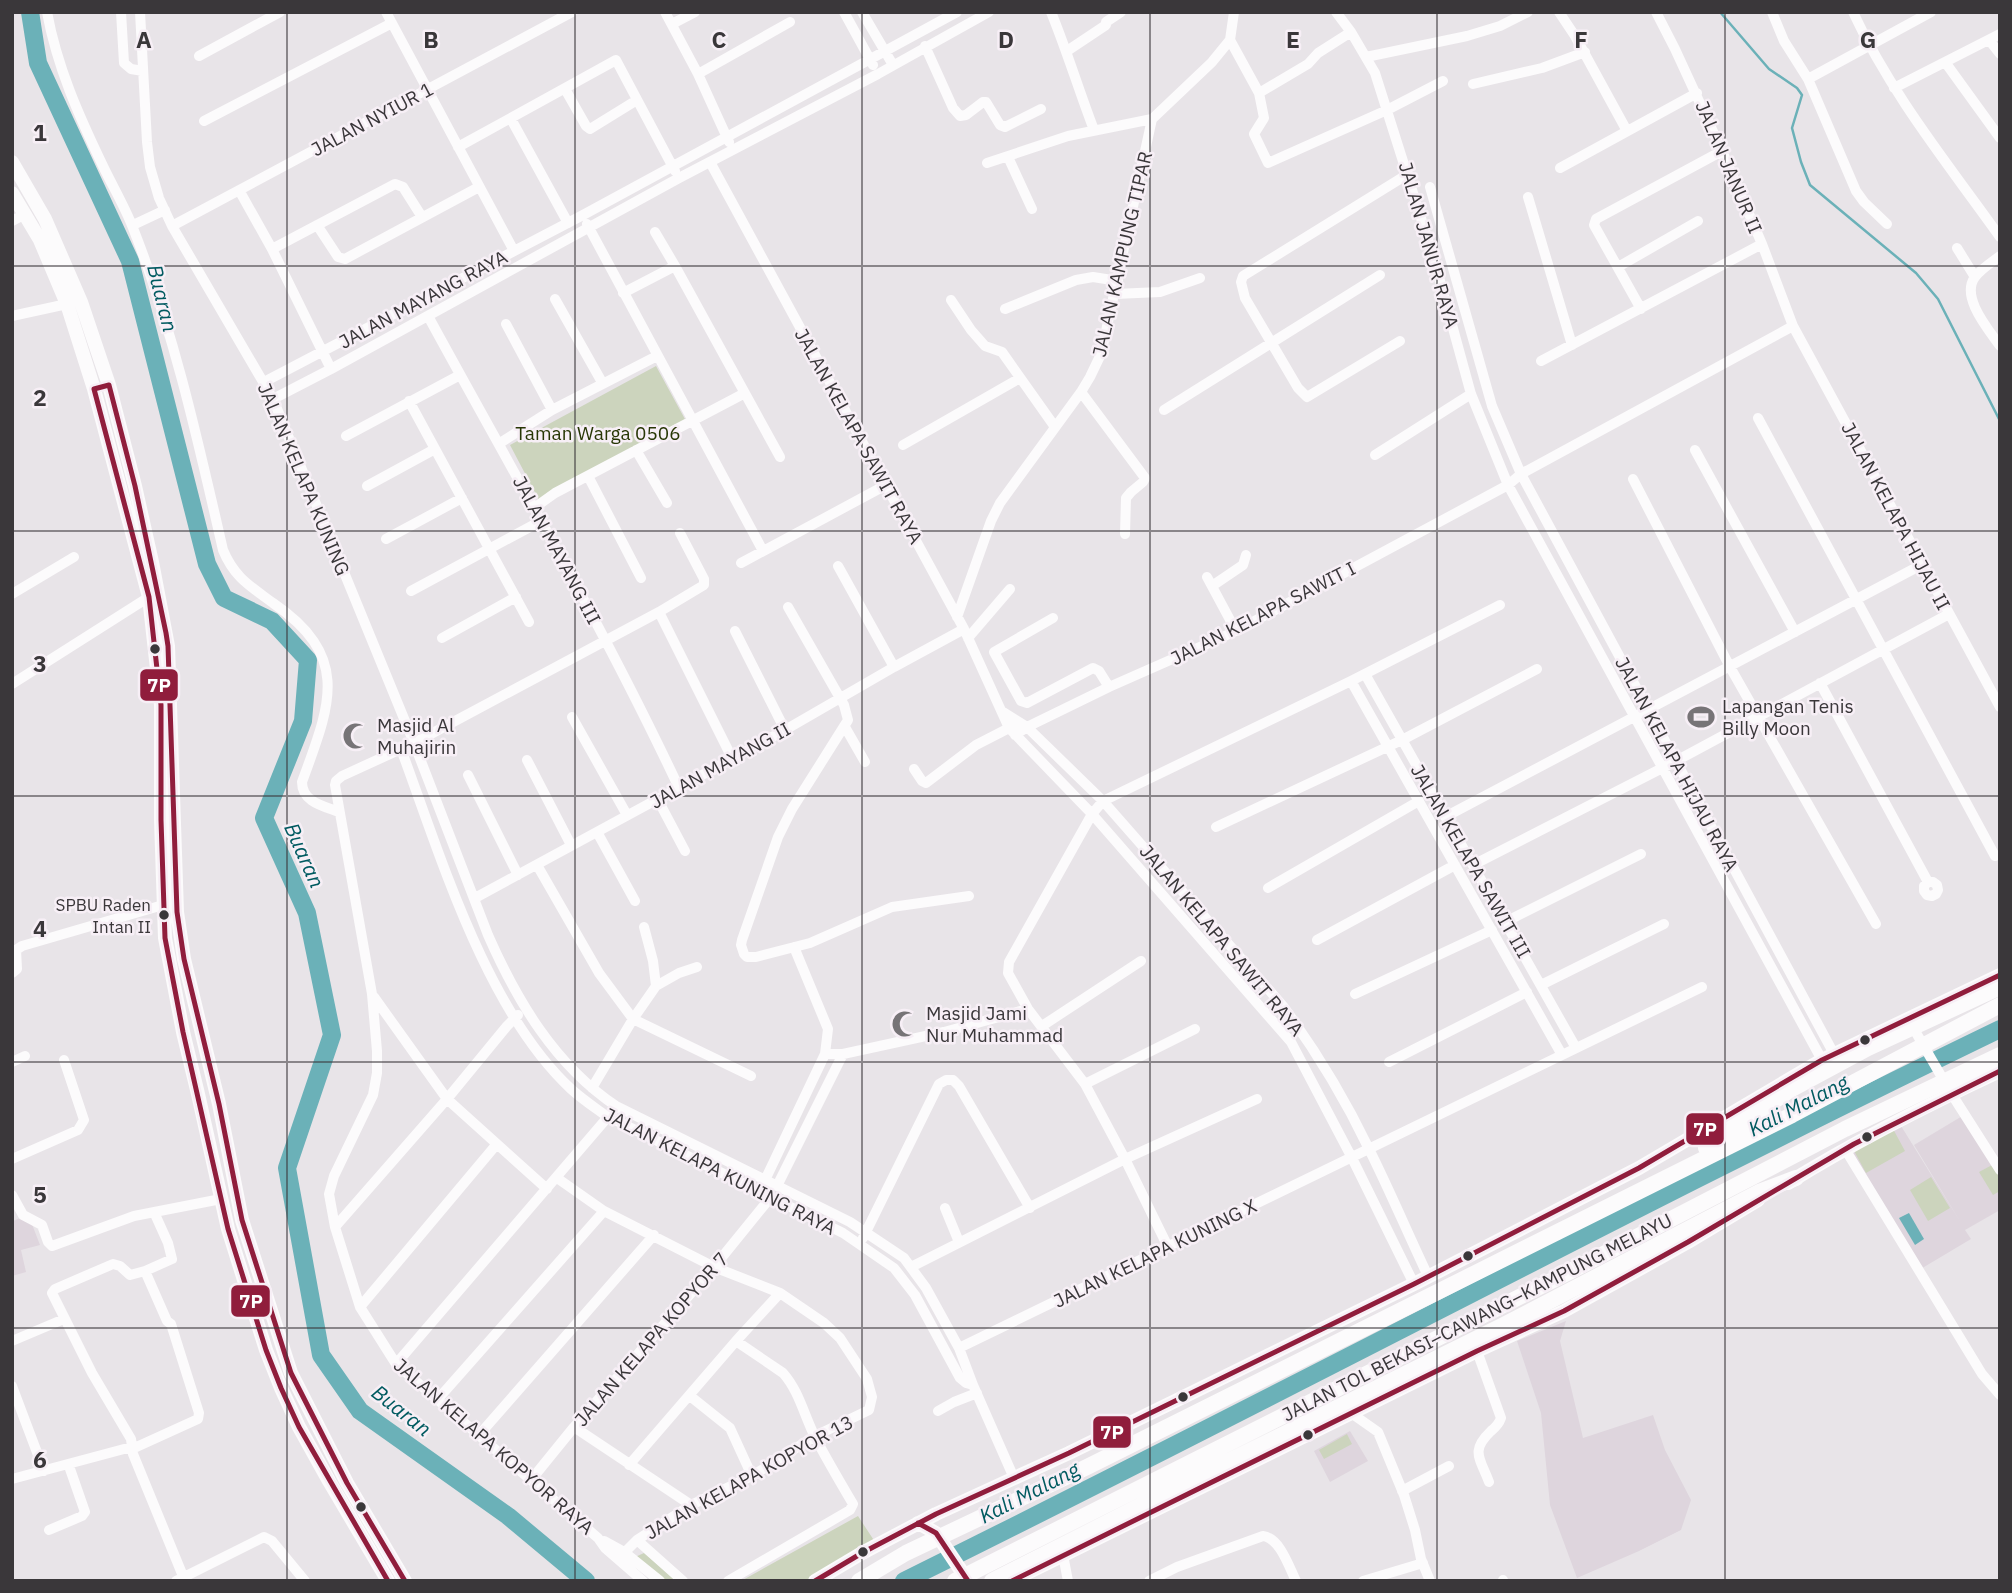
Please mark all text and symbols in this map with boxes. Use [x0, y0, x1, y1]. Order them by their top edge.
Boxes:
text: A [136, 24, 152, 54]
text: B [423, 24, 439, 54]
text: C [712, 24, 727, 54]
text: D [998, 24, 1014, 54]
text: E [1286, 24, 1300, 54]
text: F [1574, 24, 1588, 54]
text: G [1860, 24, 1876, 54]
street label: JALAN NYIUR 1 [307, 77, 437, 161]
street label: JALAN JANUR II [1690, 97, 1768, 237]
text: 1 [33, 117, 47, 147]
street label: JALAN KAMPUNG TIPAR [1087, 149, 1157, 359]
street label: JALAN JANUR RAYA [1394, 159, 1464, 331]
street label: JALAN MAYANG RAYA [335, 244, 511, 354]
water label: Buaran [141, 261, 185, 335]
street label: JALAN KELAPA SAWIT RAYA [790, 324, 928, 548]
street label: JALAN KELAPA KUNING [253, 379, 355, 579]
text: 2 [33, 382, 47, 412]
street label: JALAN KELAPA HIJAU II [1836, 418, 1956, 614]
park label: Taman Warga 0506 [515, 421, 681, 445]
street label: JALAN MAYANG III [508, 472, 606, 628]
street label: JALAN KELAPA SAWIT I [1166, 556, 1360, 670]
unlabelled marker [148, 642, 162, 656]
text: 3 [33, 648, 47, 678]
street label: JALAN KELAPA HIJAU RAYA [1610, 652, 1744, 876]
line badge: 7P [139, 668, 179, 702]
text: 7P [147, 673, 171, 697]
place label: Lapangan Tenis Billy Moon [1722, 694, 1854, 740]
sports icon: Lapangan Tenis Billy Moon [1686, 702, 1716, 732]
place label: Masjid Al Muhajirin [377, 713, 456, 759]
street label: JALAN MAYANG II [646, 716, 794, 814]
mosque icon: Masjid Al Muhajirin [341, 721, 371, 751]
street label: JALAN KELAPA SAWIT III [1406, 760, 1536, 962]
water label: Buaran [278, 818, 332, 892]
street label: JALAN KELAPA SAWIT RAYA [1135, 839, 1309, 1041]
place label: SPBU Raden Intan II [56, 894, 151, 938]
marker: SPBU Raden Intan II [157, 908, 171, 922]
text: 4 [33, 913, 47, 943]
place label: Masjid Jami Nur Muhammad [926, 1001, 1063, 1047]
mosque icon: Masjid Jami Nur Muhammad [890, 1009, 920, 1039]
unlabelled marker [1858, 1033, 1872, 1047]
water label: Kali Malang [1743, 1067, 1854, 1142]
street label: JALAN KELAPA KUNING RAYA [600, 1102, 840, 1240]
line badge: 7P [1685, 1112, 1725, 1146]
text: 7P [1693, 1117, 1717, 1141]
unlabelled marker [1860, 1130, 1874, 1144]
text: 5 [33, 1179, 47, 1209]
street label: JALAN KELAPA KUNING X [1050, 1193, 1261, 1313]
street label: JALAN TOL BEKASI–CAWANG–KAMPUNG MELAYU [1278, 1208, 1676, 1426]
street label: JALAN KELAPA KOPYOR 7 [569, 1247, 733, 1431]
unlabelled marker [1461, 1249, 1475, 1263]
line badge: 7P [230, 1284, 271, 1318]
text: 7P [239, 1289, 263, 1313]
street label: JALAN KELAPA KOPYOR RAYA [389, 1353, 599, 1539]
water label: Buaran [366, 1378, 438, 1442]
unlabelled marker [1176, 1390, 1190, 1404]
street label: JALAN KELAPA KOPYOR 13 [641, 1410, 857, 1544]
line badge: 7P [1092, 1415, 1132, 1449]
text: 7P [1100, 1420, 1124, 1444]
unlabelled marker [1301, 1428, 1315, 1442]
text: 6 [33, 1444, 47, 1474]
water label: Kali Malang [974, 1454, 1085, 1529]
unlabelled marker [354, 1500, 368, 1514]
unlabelled marker [856, 1545, 870, 1559]

